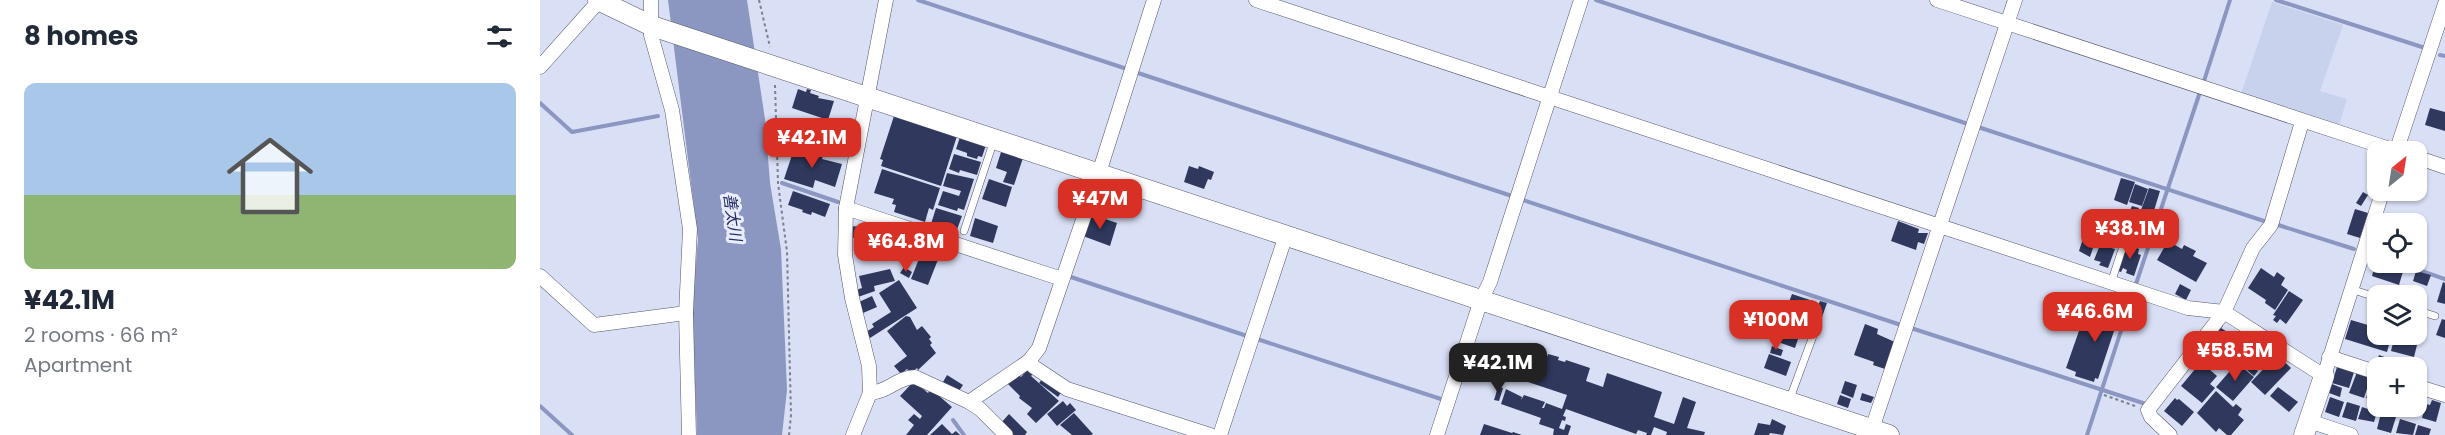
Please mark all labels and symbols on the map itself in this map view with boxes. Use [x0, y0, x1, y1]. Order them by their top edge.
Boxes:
pin: ¥42.1M [763, 118, 861, 169]
north arrow [2367, 141, 2427, 201]
pin: ¥47M [1064, 179, 1136, 230]
water label: 善太川 [718, 192, 748, 244]
pin: ¥38.1M [2081, 209, 2179, 260]
pin: ¥64.8M [857, 222, 955, 273]
pin: ¥46.6M [2046, 292, 2144, 343]
pin: ¥100M [1734, 300, 1818, 351]
pin: ¥58.5M [2186, 331, 2284, 382]
pin: ¥42.1M [1449, 343, 1547, 394]

